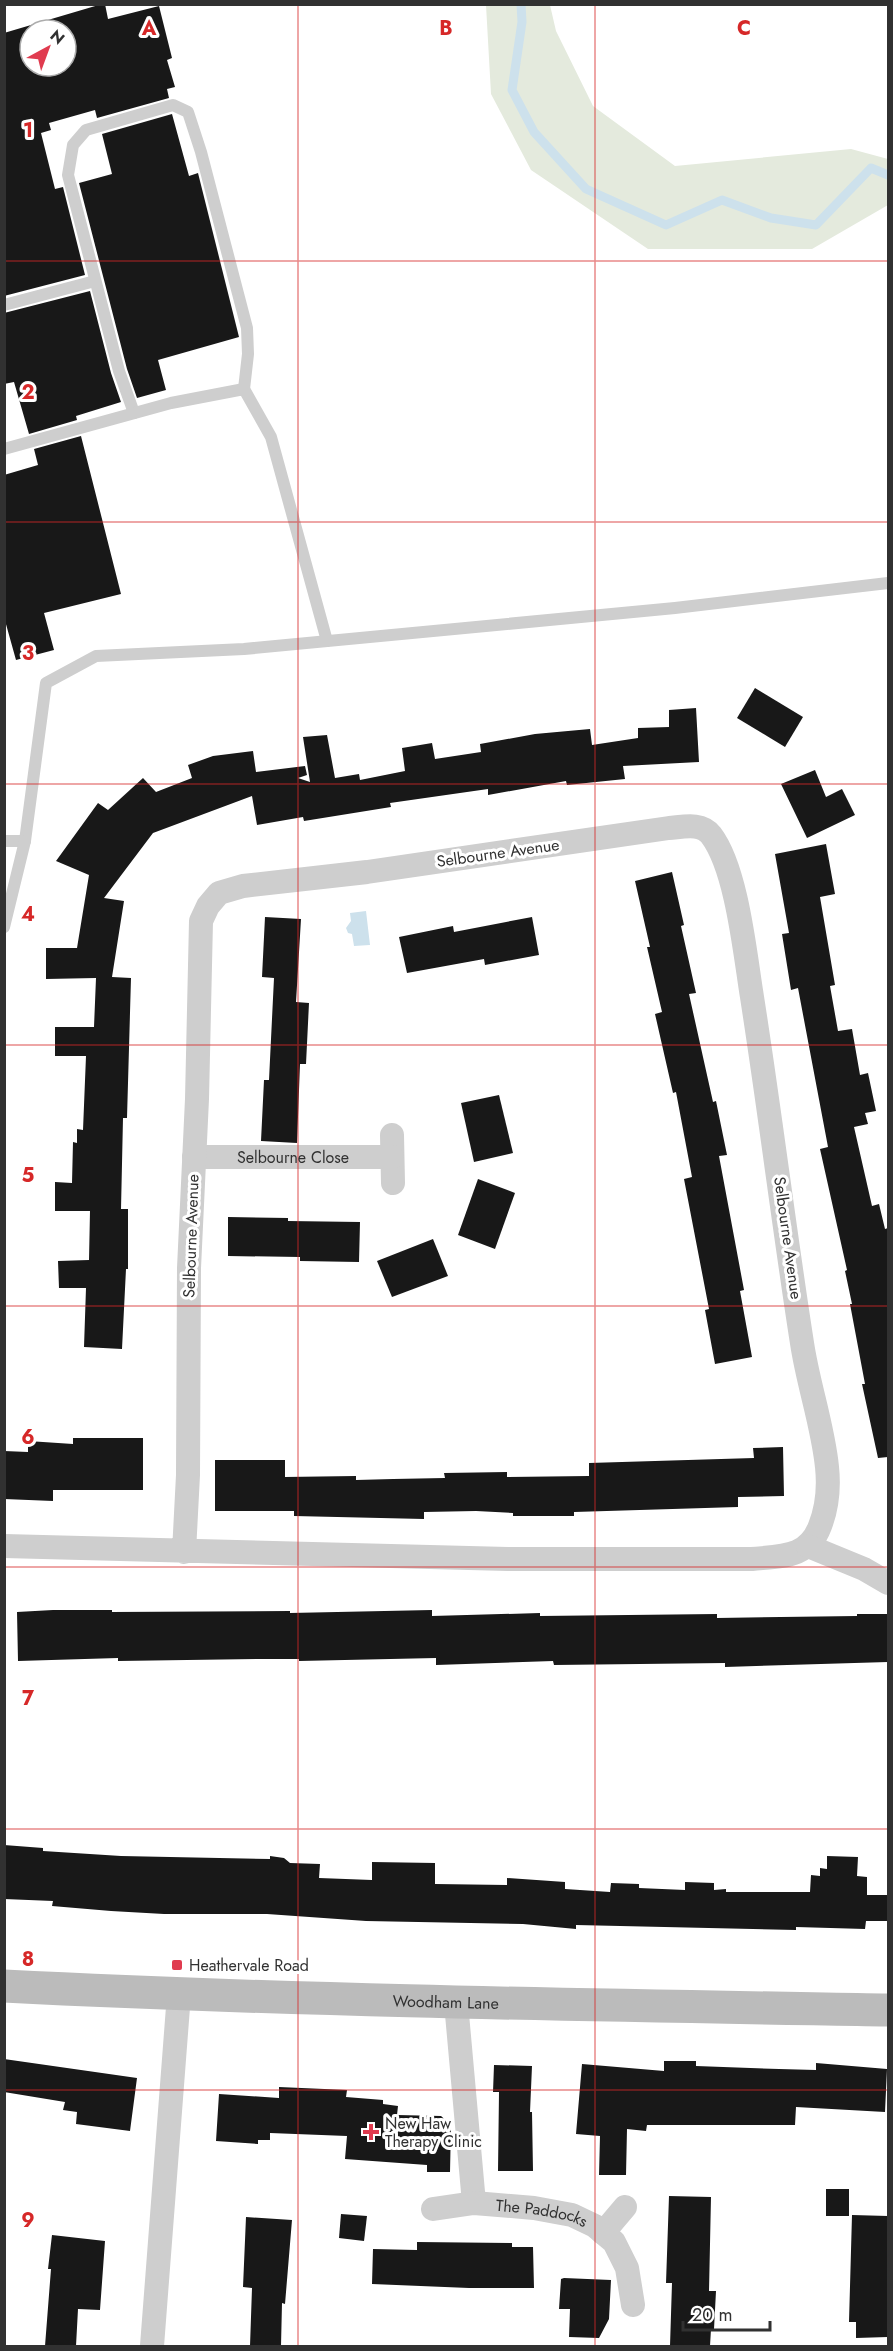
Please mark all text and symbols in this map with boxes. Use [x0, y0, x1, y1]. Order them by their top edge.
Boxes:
text: A [141, 14, 157, 43]
text: B [439, 14, 453, 43]
text: C [737, 14, 751, 43]
north arrow [18, 18, 78, 78]
text: N [45, 24, 70, 50]
text: 1 [23, 116, 33, 145]
text: 2 [21, 378, 35, 407]
text: 3 [22, 639, 34, 668]
street label: Selbourne Avenue [435, 833, 561, 873]
text: 4 [21, 900, 35, 929]
street label: Selbourne Close [237, 1146, 349, 1169]
text: 5 [22, 1161, 35, 1190]
street label: Selbourne Avenue [177, 1174, 205, 1298]
street label: Selbourne Avenue [768, 1175, 808, 1301]
text: 6 [21, 1423, 35, 1452]
text: 7 [22, 1684, 35, 1713]
text: 8 [22, 1945, 34, 1974]
place label: Heathervale Road [189, 1954, 309, 1977]
marker: Heathervale Road [170, 1958, 184, 1972]
street label: Woodham Lane [392, 1989, 499, 2014]
place label: New Haw Therapy Clinic [385, 2112, 482, 2153]
marker: New Haw Therapy Clinic [362, 2123, 380, 2141]
street label: The Paddocks [495, 2193, 592, 2232]
text: 9 [21, 2206, 35, 2235]
scale bar [683, 2294, 770, 2332]
text: 20 m [692, 2302, 732, 2328]

